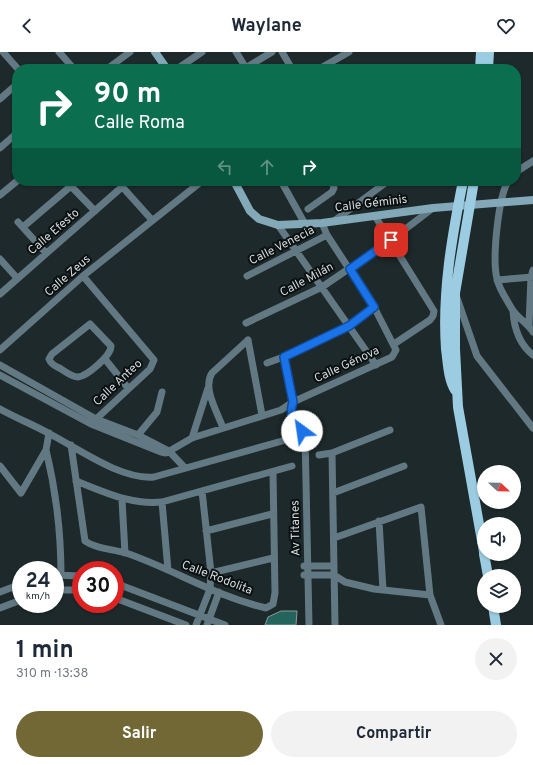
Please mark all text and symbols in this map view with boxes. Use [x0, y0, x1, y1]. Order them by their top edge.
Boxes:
icon: back [16, 15, 38, 37]
text: Waylane [231, 15, 302, 38]
icon: heart [495, 15, 517, 37]
text: 90 m [94, 77, 161, 113]
icon: right [28, 80, 80, 132]
text: Calle Roma [94, 112, 185, 135]
icon: left [214, 156, 236, 178]
icon: ahead [256, 156, 278, 178]
icon: right [298, 156, 320, 178]
street label: Calle Géminis [334, 192, 408, 216]
street label: Calle Efesto [25, 205, 83, 259]
street label: Calle Venecia [247, 223, 317, 269]
pin [374, 223, 408, 257]
icon: arrive [380, 229, 402, 251]
street label: Calle Zeus [42, 252, 94, 300]
street label: Calle Milán [277, 259, 337, 301]
street label: Calle Génova [312, 343, 382, 387]
street label: Calle Anteo [90, 356, 146, 410]
position arrow [281, 410, 323, 452]
north arrow [477, 465, 521, 509]
map controls [477, 465, 521, 613]
street label: Av Titanes [288, 500, 304, 556]
button: sound [477, 517, 521, 561]
street label: Calle Rodolita [179, 557, 255, 599]
speed limit sign: 30 [72, 561, 124, 613]
text: 24 [25, 569, 51, 595]
button: layers [477, 569, 521, 613]
text: km/h [26, 590, 50, 603]
text: 1 min [16, 636, 74, 666]
button: close [475, 638, 517, 680]
text: 310 m · 13:38 [16, 666, 89, 682]
button: Salir [16, 711, 263, 757]
button: Compartir [271, 711, 517, 757]

